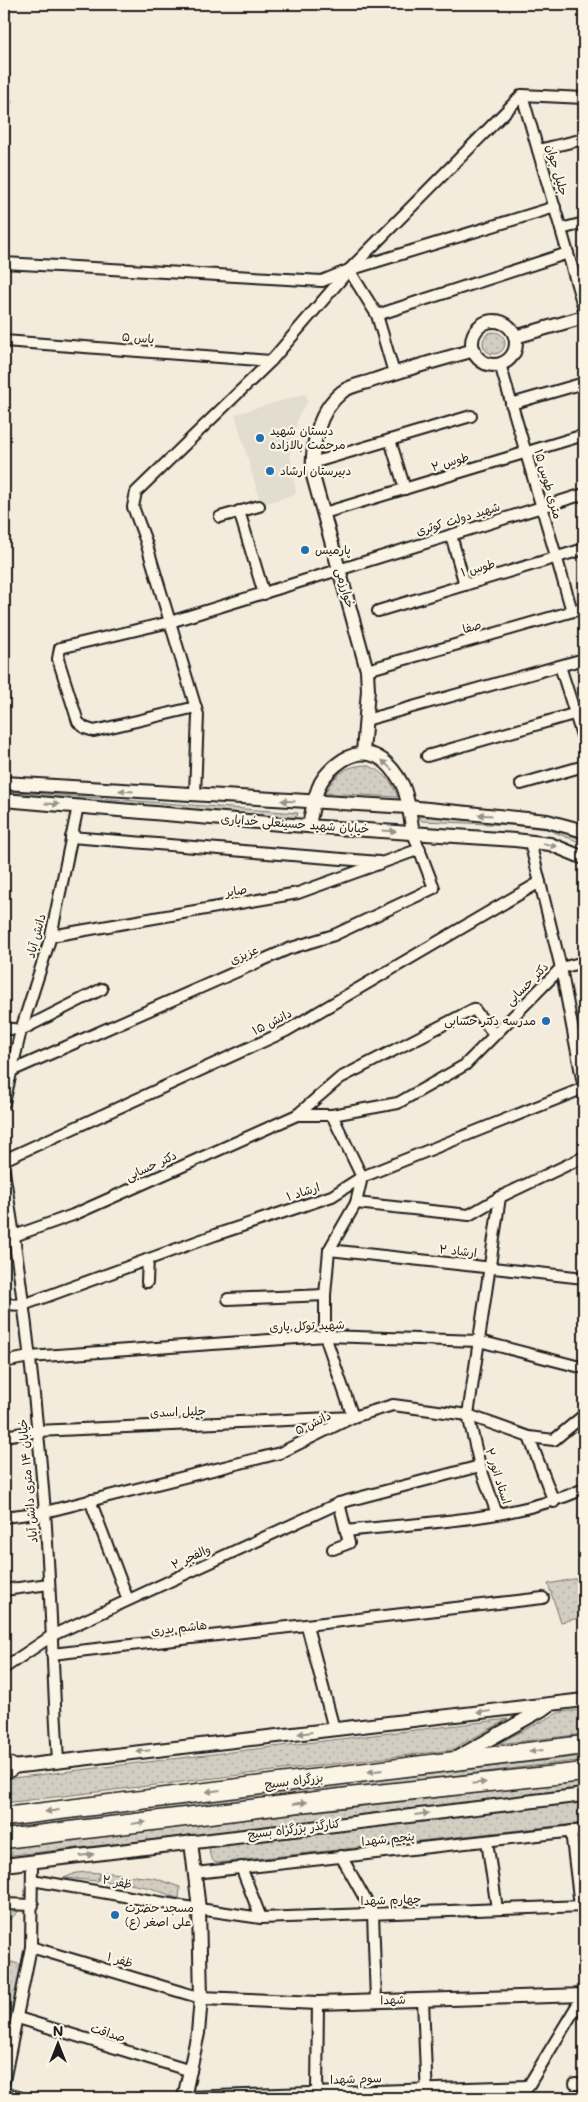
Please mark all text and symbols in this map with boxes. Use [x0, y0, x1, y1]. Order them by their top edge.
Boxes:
street label: جلیل جوان [542, 142, 573, 197]
street label: یاس ۵ [121, 328, 155, 346]
place label: دبستان شهید مرحمت بالازاده [270, 422, 346, 453]
marker: دبستان شهید مرحمت بالازاده [254, 432, 266, 444]
street label: ۱۵ متری طوس [531, 447, 567, 520]
street label: طوس ۲ [429, 448, 471, 474]
place label: دبیرستان ارشاد [280, 462, 351, 479]
marker: دبیرستان ارشاد [264, 465, 276, 477]
street label: شهید دولت کوثری [414, 498, 502, 539]
place label: پارمیس [315, 541, 351, 558]
marker: پارمیس [299, 544, 311, 556]
street label: طوس ۱ [459, 555, 497, 580]
street label: خوارزمی [332, 566, 359, 610]
street label: صفا [461, 616, 483, 636]
one-way arrow [381, 759, 393, 771]
one-way arrow [117, 786, 133, 794]
one-way arrow [280, 796, 296, 804]
one-way arrow [45, 800, 61, 808]
street label: خیابان شهید حسینعلی خدایاری [220, 810, 370, 837]
one-way arrow [477, 811, 493, 819]
one-way arrow [381, 828, 397, 836]
one-way arrow [543, 841, 558, 849]
street label: صابر [223, 880, 248, 901]
street label: دانش آباد [21, 912, 50, 960]
street label: عزیزی [227, 941, 260, 967]
street label: دکتر حسابی [501, 958, 552, 1009]
street label: دانش ۱۵ [249, 1004, 294, 1038]
place label: مدرسه دکتر حسابی [444, 1012, 536, 1029]
marker: مدرسه دکتر حسابی [540, 1015, 552, 1027]
street label: دکتر حسابی [122, 1146, 179, 1185]
street label: ارشاد ۱ [284, 1178, 321, 1204]
street label: ارشاد ۲ [438, 1240, 478, 1260]
street label: شهید توکل یاری [269, 1316, 345, 1334]
street label: جلیل اسدی [150, 1402, 206, 1421]
street label: دانش ۵ [292, 1407, 333, 1438]
street label: خیابان ۱۴ متری دانش آباد [14, 1418, 41, 1544]
street label: استاد انور ۲ [482, 1446, 515, 1506]
street label: والفجر ۲ [168, 1540, 213, 1573]
street label: هاشم بدری [150, 1616, 208, 1640]
one-way arrow [475, 1708, 491, 1716]
one-way arrow [297, 1729, 313, 1737]
one-way arrow [135, 1747, 151, 1755]
one-way arrow [528, 1747, 544, 1755]
one-way arrow [366, 1767, 382, 1775]
street label: بزرگراه بسیج [264, 1768, 324, 1794]
one-way arrow [472, 1779, 488, 1787]
one-way arrow [205, 1787, 221, 1795]
one-way arrow [293, 1799, 309, 1807]
one-way arrow [44, 1807, 60, 1815]
one-way arrow [414, 1810, 430, 1818]
street label: کنارگذر بزرگراه بسیج [247, 1814, 341, 1844]
one-way arrow [131, 1819, 147, 1827]
street label: پنجم شهدا [361, 1827, 415, 1851]
one-way arrow [79, 1851, 95, 1859]
street label: ظفر ۲ [101, 1871, 133, 1891]
street label: چهارم شهدا [360, 1890, 422, 1910]
place label: مسجد حضرت علی اصغر (ع) [125, 1899, 194, 1931]
marker: مسجد حضرت علی اصغر (ع) [109, 1909, 121, 1921]
street label: ظفر ۱ [105, 1948, 135, 1971]
street label: شهدا [380, 1991, 406, 2007]
street label: صداقت [89, 2019, 128, 2045]
north arrow [32, 2020, 82, 2070]
text: N [53, 2021, 63, 2040]
street label: سوم شهدا [330, 2069, 382, 2089]

